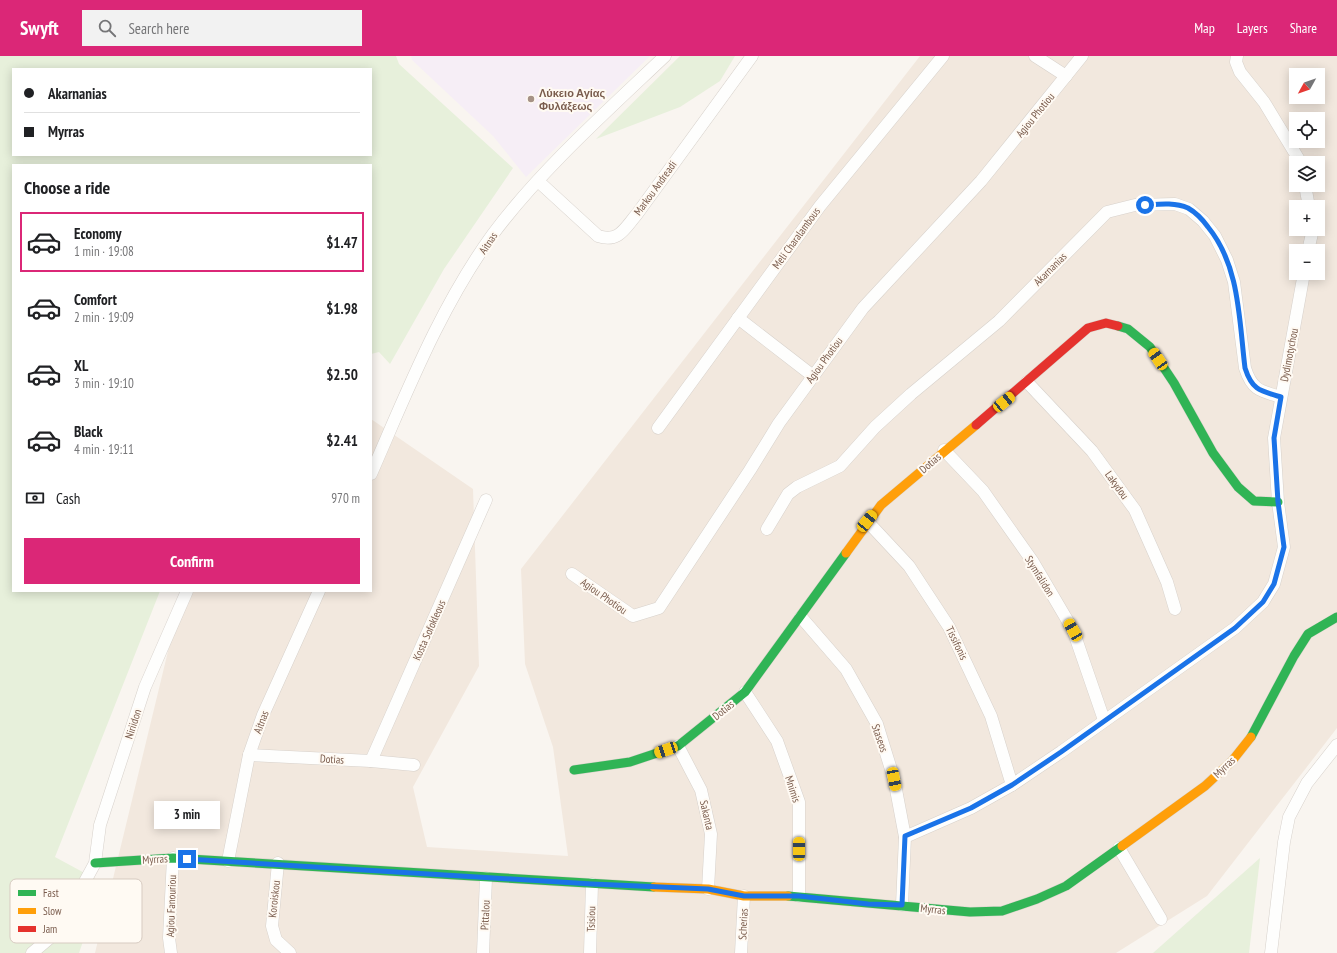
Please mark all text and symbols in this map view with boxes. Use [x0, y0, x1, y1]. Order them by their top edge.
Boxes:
search box [82, 10, 362, 46]
text: Swyft [20, 16, 58, 40]
icon: search [96, 17, 118, 39]
text: Search here [128, 19, 189, 38]
text: Map [1194, 19, 1215, 37]
text: Layers [1237, 19, 1268, 37]
text: Share [1290, 19, 1317, 37]
north arrow [1289, 68, 1325, 104]
map controls [1289, 68, 1325, 280]
text: Akarnanias [48, 84, 107, 103]
place label: Λύκειο Αγίας Φυλάξεως [539, 86, 606, 113]
street label: Agiou Photiou [1013, 90, 1057, 140]
marker: Λύκειο Αγίας Φυλάξεως [526, 94, 536, 104]
button: locate [1289, 112, 1325, 148]
text: Myrras [48, 122, 84, 141]
button: layers [1289, 156, 1325, 192]
street label: Markou Andreadi [631, 158, 679, 218]
text: Choose a ride [24, 176, 110, 199]
route start [1136, 196, 1154, 214]
button: + [1289, 200, 1325, 236]
street label: Meli Charalambous [769, 204, 823, 272]
icon: car [26, 224, 62, 260]
text: Economy [74, 224, 122, 243]
street label: Aitnas [476, 229, 501, 257]
text: $1.47 [326, 233, 358, 252]
text: 1 min · 19:08 [74, 243, 134, 260]
button: − [1289, 244, 1325, 280]
street label: Akarnanias [1030, 249, 1070, 289]
icon: car [26, 290, 62, 326]
text: Comfort [74, 290, 117, 309]
text: $1.98 [326, 299, 358, 318]
text: 2 min · 19:09 [74, 309, 134, 326]
street label: Dydimotychou [1277, 327, 1301, 383]
street label: Agiou Photiou [803, 334, 846, 386]
car [1146, 346, 1170, 372]
icon: car [26, 356, 62, 392]
text: XL [74, 356, 88, 375]
text: $2.50 [326, 365, 358, 384]
text: 3 min · 19:10 [74, 375, 134, 392]
car [991, 390, 1017, 414]
icon: car [26, 422, 62, 458]
text: Black [74, 422, 103, 441]
text: $2.41 [326, 431, 358, 450]
text: 4 min · 19:11 [74, 441, 134, 458]
street label: Dotias [916, 450, 944, 476]
street label: Lakydou [1102, 468, 1132, 502]
icon: cash [24, 487, 46, 509]
text: Cash [56, 489, 80, 508]
text: 970 m [331, 490, 360, 507]
car [855, 508, 879, 534]
button: Confirm [24, 538, 360, 584]
street label: Stymfalidon [1022, 553, 1058, 599]
street label: Agiou Photiou [578, 575, 630, 617]
street label: Kosta Sofokleous [409, 597, 449, 662]
car [1062, 617, 1084, 643]
street label: Tissifonis [943, 624, 971, 662]
street label: Dotias [709, 697, 737, 723]
street label: Niriidon [122, 707, 144, 741]
street label: Aitnas [250, 708, 272, 736]
street label: Staseos [869, 722, 891, 754]
car [653, 740, 679, 760]
street label: Dotias [320, 751, 345, 767]
street label: Myrras [1210, 753, 1238, 781]
car [886, 766, 902, 792]
street label: Mnimis [782, 774, 804, 804]
street label: Sakanta [697, 799, 717, 831]
callout: 3 min [154, 801, 220, 829]
text: 3 min [174, 806, 200, 823]
car [793, 837, 805, 861]
route end [178, 850, 196, 868]
street label: Myrras [142, 851, 168, 867]
street label: Agiou Fanouriou [163, 874, 179, 937]
legend [10, 879, 142, 943]
street label: Koroiskou [265, 880, 283, 918]
text: Fast [43, 886, 59, 900]
street label: Pittalou [477, 899, 493, 930]
street label: Myrras [920, 901, 947, 917]
text: Slow [43, 904, 62, 918]
street label: Tsisiou [584, 906, 598, 932]
street label: Scherias [735, 908, 751, 940]
text: Jam [42, 922, 57, 936]

